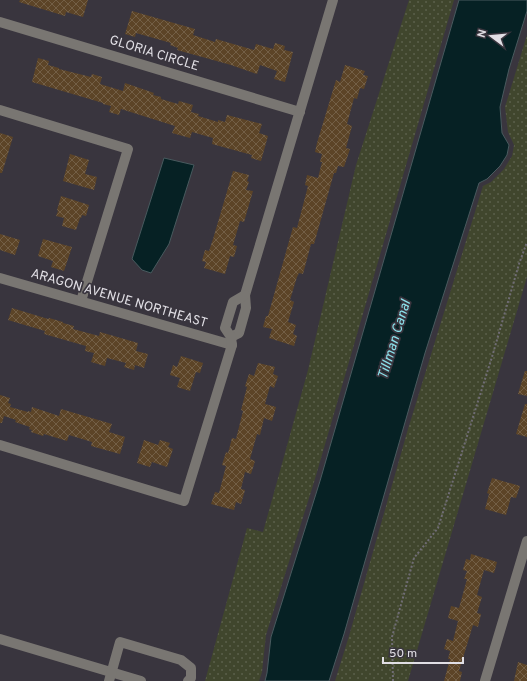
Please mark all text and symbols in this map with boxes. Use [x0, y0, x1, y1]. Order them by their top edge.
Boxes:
north arrow [471, 16, 511, 56]
text: N [475, 28, 490, 39]
street label: GLORIA CIRCLE [107, 33, 201, 75]
street label: ARAGON AVENUE NORTHEAST [29, 266, 209, 332]
water label: Tillman Canal [375, 297, 416, 382]
scale bar [383, 639, 463, 665]
text: 50 m [389, 646, 417, 662]

